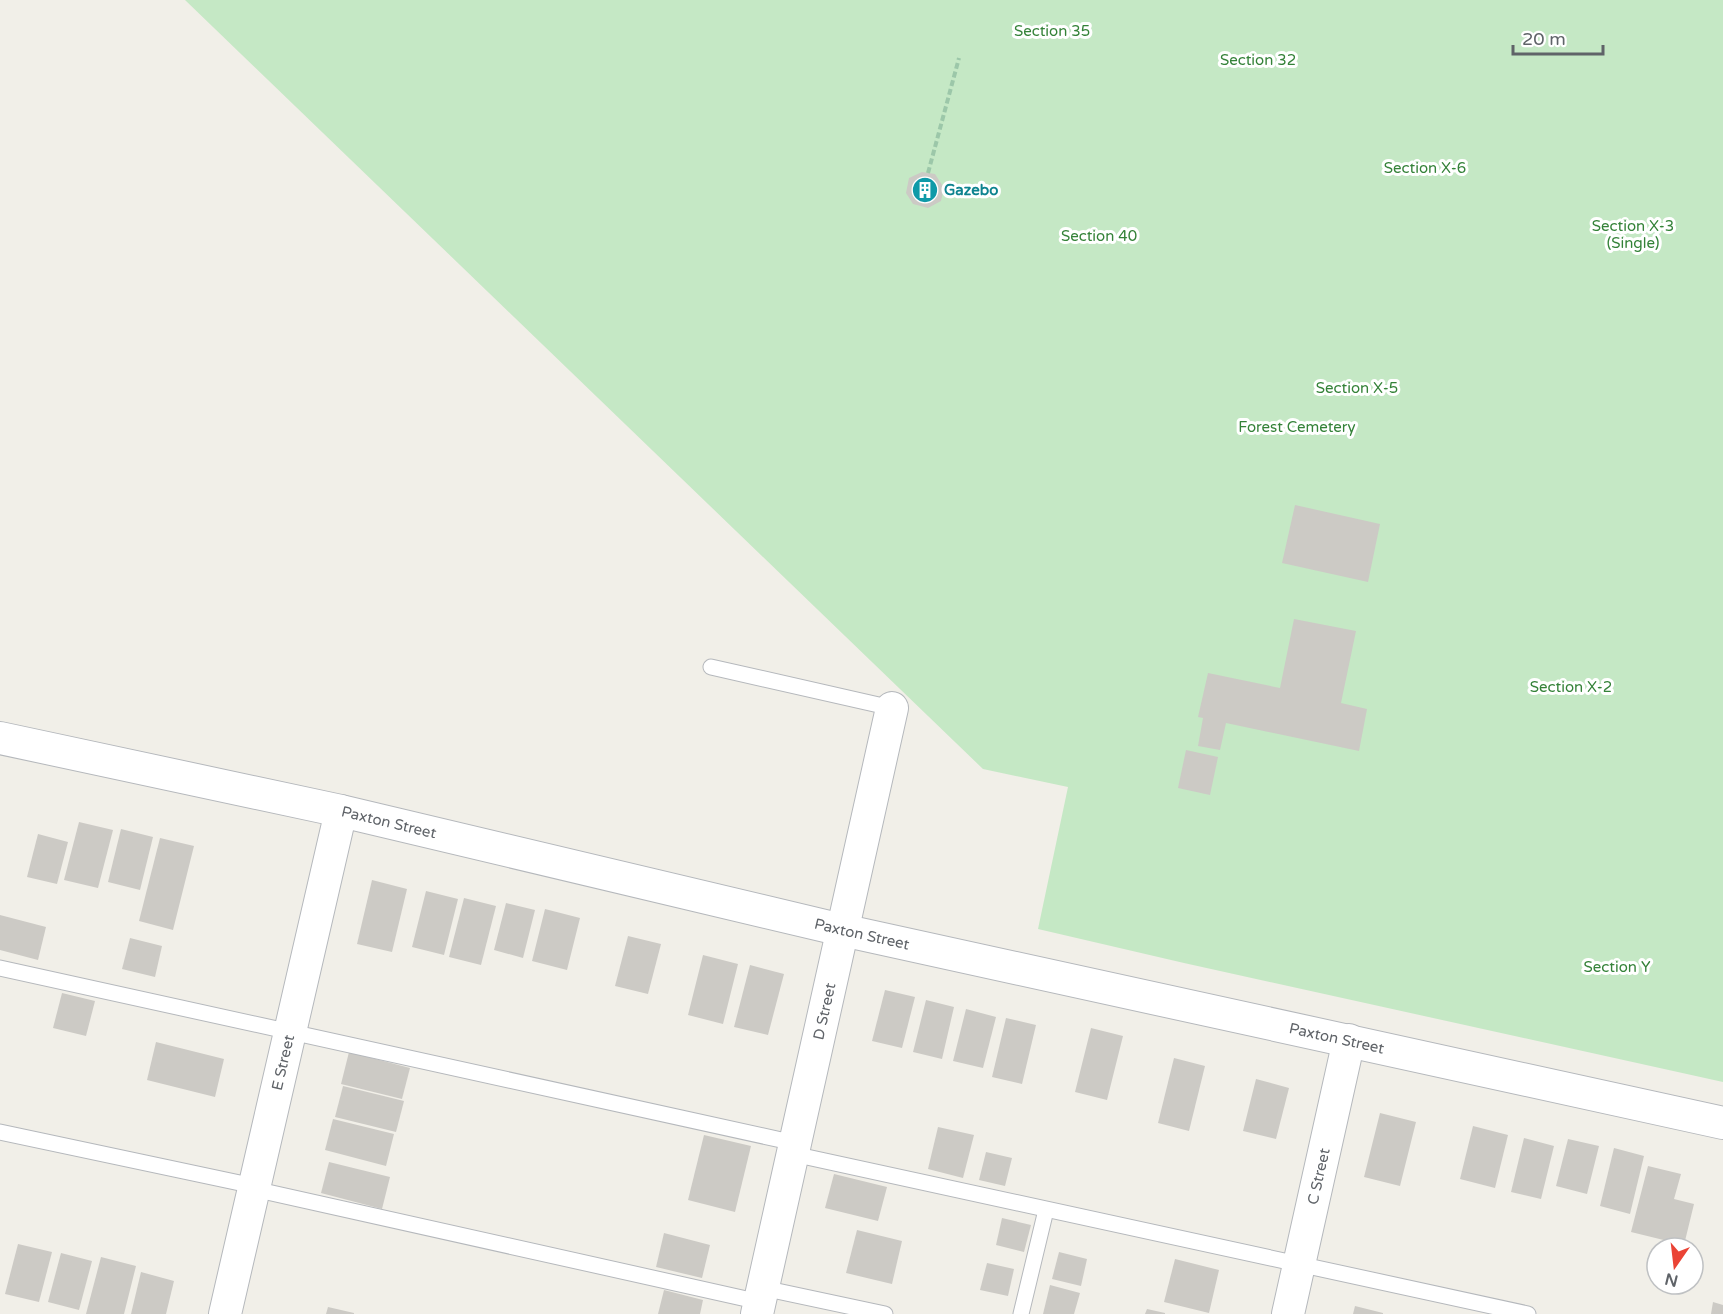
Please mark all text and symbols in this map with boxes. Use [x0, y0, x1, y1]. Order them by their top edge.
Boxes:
scale bar [1513, 18, 1603, 56]
park label: Section 35 [1014, 22, 1090, 40]
text: 20 m [1522, 28, 1566, 50]
park label: Section 32 [1220, 51, 1296, 69]
park label: Section X-6 [1384, 159, 1466, 177]
building icon: Gazebo [910, 175, 940, 205]
place label: Gazebo [944, 181, 998, 199]
park label: Section X-3 (Single) [1592, 217, 1674, 252]
park label: Section 40 [1061, 227, 1137, 245]
park label: Section X-5 [1316, 379, 1398, 397]
park label: Forest Cemetery [1238, 418, 1356, 436]
park label: Section X-2 [1530, 678, 1612, 696]
street label: Paxton Street [340, 802, 438, 842]
street label: Paxton Street [813, 915, 911, 954]
park label: Section Y [1584, 958, 1651, 976]
street label: D Street [809, 981, 840, 1042]
street label: Paxton Street [1287, 1019, 1386, 1058]
street label: E Street [268, 1033, 298, 1092]
street label: C Street [1304, 1146, 1334, 1206]
north arrow [1645, 1236, 1705, 1296]
text: N [1663, 1268, 1680, 1291]

